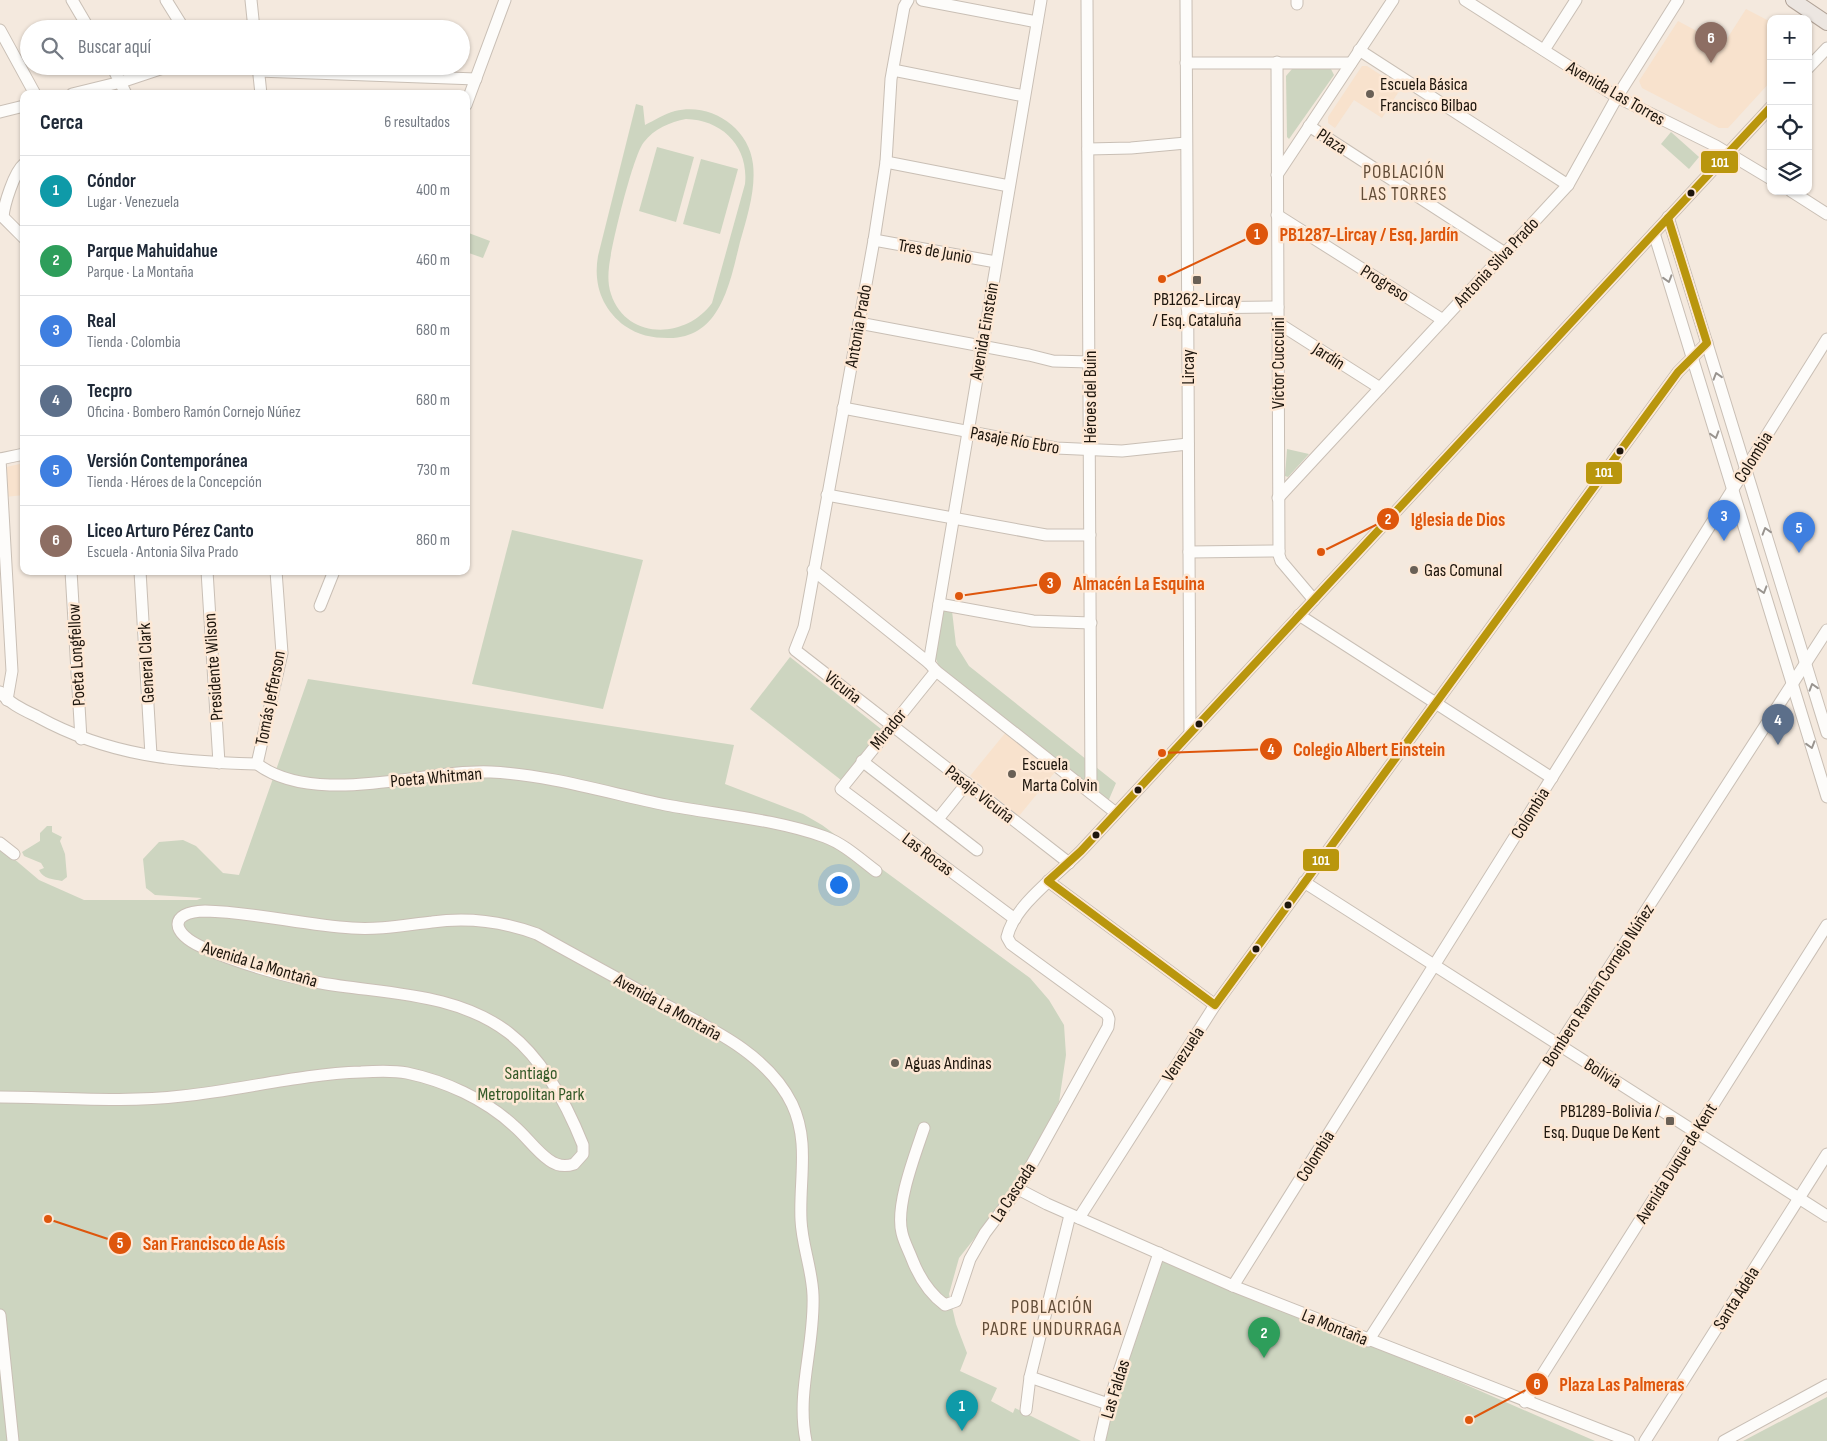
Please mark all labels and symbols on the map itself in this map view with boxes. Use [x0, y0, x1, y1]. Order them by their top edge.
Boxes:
pin: 6 [1695, 22, 1727, 63]
street label: Avenida Las Torres [1562, 56, 1669, 130]
place label: Escuela Básica Francisco Bilbao [1380, 74, 1477, 116]
marker: Escuela Básica Francisco Bilbao [1364, 88, 1376, 100]
street label: Plaza [1313, 124, 1351, 159]
line badge: 101 [1700, 150, 1739, 174]
text: 101 [1711, 154, 1729, 171]
district label: POBLACIÓN LAS TORRES [1361, 161, 1447, 206]
unlabelled marker [1686, 188, 1696, 198]
street label: Antonia Silva Prado [1449, 213, 1543, 312]
callout: PB1287-Lircay / Esq. Jardín [1244, 217, 1468, 251]
text: PB1287-Lircay / Esq. Jardín [1280, 224, 1458, 247]
text: 1 [1254, 225, 1260, 244]
street label: Tres de Junio [896, 235, 974, 268]
street label: Progreso [1357, 260, 1413, 306]
marker: PB1262-Lircay / Esq. Cataluña [1191, 274, 1203, 286]
one-way arrow [1662, 275, 1672, 283]
street label: Avenida Einstein [965, 281, 1003, 382]
street label: Antonia Prado [841, 283, 876, 370]
place label: PB1262-Lircay / Esq. Cataluña [1153, 289, 1242, 331]
street label: Víctor Cuccuini [1268, 317, 1289, 409]
street label: Jardín [1308, 338, 1349, 375]
street label: Lircay [1178, 349, 1199, 385]
street label: Héroes del Buin [1080, 351, 1101, 443]
one-way arrow [1713, 372, 1723, 381]
street label: Pasaje Río Ebro [969, 422, 1061, 459]
street label: Colombia [1730, 428, 1777, 487]
one-way arrow [1710, 430, 1720, 438]
unlabelled marker [1615, 446, 1625, 456]
line badge: 101 [1585, 461, 1623, 485]
text: 101 [1595, 464, 1613, 481]
pin: 3 [1708, 500, 1740, 541]
callout: Iglesia de Dios [1375, 502, 1515, 536]
text: Iglesia de Dios [1411, 509, 1505, 532]
text: 2 [1385, 510, 1391, 529]
pin: 5 [1783, 512, 1815, 553]
one-way arrow [1761, 528, 1771, 536]
place label: Gas Comunal [1424, 560, 1502, 581]
marker: Gas Comunal [1408, 564, 1420, 576]
callout: Almacén La Esquina [1038, 566, 1214, 600]
text: Almacén La Esquina [1072, 573, 1205, 596]
text: 3 [1047, 574, 1054, 593]
one-way arrow [1758, 585, 1768, 594]
street label: Poeta Longfellow [63, 603, 90, 707]
street label: Presidente Wilson [199, 613, 228, 721]
street label: General Clark [134, 622, 159, 704]
street label: Tomás Jefferson [251, 649, 290, 747]
street label: Vicuña [820, 667, 865, 708]
one-way arrow [1808, 683, 1818, 691]
pin: 4 [1762, 704, 1794, 745]
street label: Mirador [866, 705, 911, 754]
unlabelled marker [1194, 719, 1204, 729]
callout: Colegio Albert Einstein [1258, 732, 1455, 766]
text: Colegio Albert Einstein [1293, 739, 1445, 762]
text: 4 [1268, 740, 1275, 759]
one-way arrow [1805, 741, 1815, 749]
place label: Escuela Marta Colvin [1022, 754, 1098, 796]
street label: Pasaje Vicuña [941, 761, 1018, 828]
street label: Poeta Whitman [389, 763, 483, 792]
marker: Escuela Marta Colvin [1006, 768, 1018, 780]
street label: Colombia [1507, 784, 1554, 843]
unlabelled marker [1133, 785, 1143, 795]
street label: Las Rocas [898, 828, 958, 880]
unlabelled marker [1091, 830, 1101, 840]
line badge: 101 [1302, 848, 1340, 872]
text: 101 [1312, 852, 1330, 869]
your location [826, 872, 852, 898]
unlabelled marker [1283, 900, 1293, 910]
street label: Bombero Ramón Cornejo Núñez [1538, 900, 1659, 1070]
street label: Avenida La Montaña [199, 937, 320, 992]
unlabelled marker [1251, 944, 1261, 954]
street label: Avenida La Montaña [610, 969, 725, 1046]
street label: Venezuela [1158, 1023, 1209, 1086]
place label: Aguas Andinas [904, 1053, 992, 1074]
street label: Bolivia [1580, 1054, 1625, 1093]
marker: Aguas Andinas [889, 1057, 901, 1069]
park label: Santiago Metropolitan Park [478, 1063, 585, 1105]
street label: Avenida Duque de Kent [1631, 1099, 1722, 1228]
place label: PB1289-Bolivia / Esq. Duque De Kent [1544, 1101, 1661, 1143]
marker: PB1289-Bolivia / Esq. Duque De Kent [1664, 1115, 1676, 1127]
street label: Colombia [1292, 1127, 1339, 1186]
street label: La Cascada [986, 1159, 1040, 1226]
callout: San Francisco de Asís [107, 1226, 295, 1260]
text: San Francisco de Asís [143, 1233, 285, 1256]
text: 5 [117, 1234, 124, 1253]
street label: Santa Adela [1709, 1263, 1764, 1334]
district label: POBLACIÓN PADRE UNDURRAGA [982, 1296, 1122, 1341]
street label: La Montaña [1299, 1305, 1371, 1350]
pin: 2 [1248, 1317, 1280, 1358]
street label: Las Faldas [1097, 1357, 1134, 1421]
callout: Plaza Las Palmeras [1525, 1367, 1695, 1401]
text: Plaza Las Palmeras [1559, 1374, 1685, 1397]
text: 6 [1533, 1375, 1541, 1394]
pin: 1 [946, 1390, 978, 1431]

